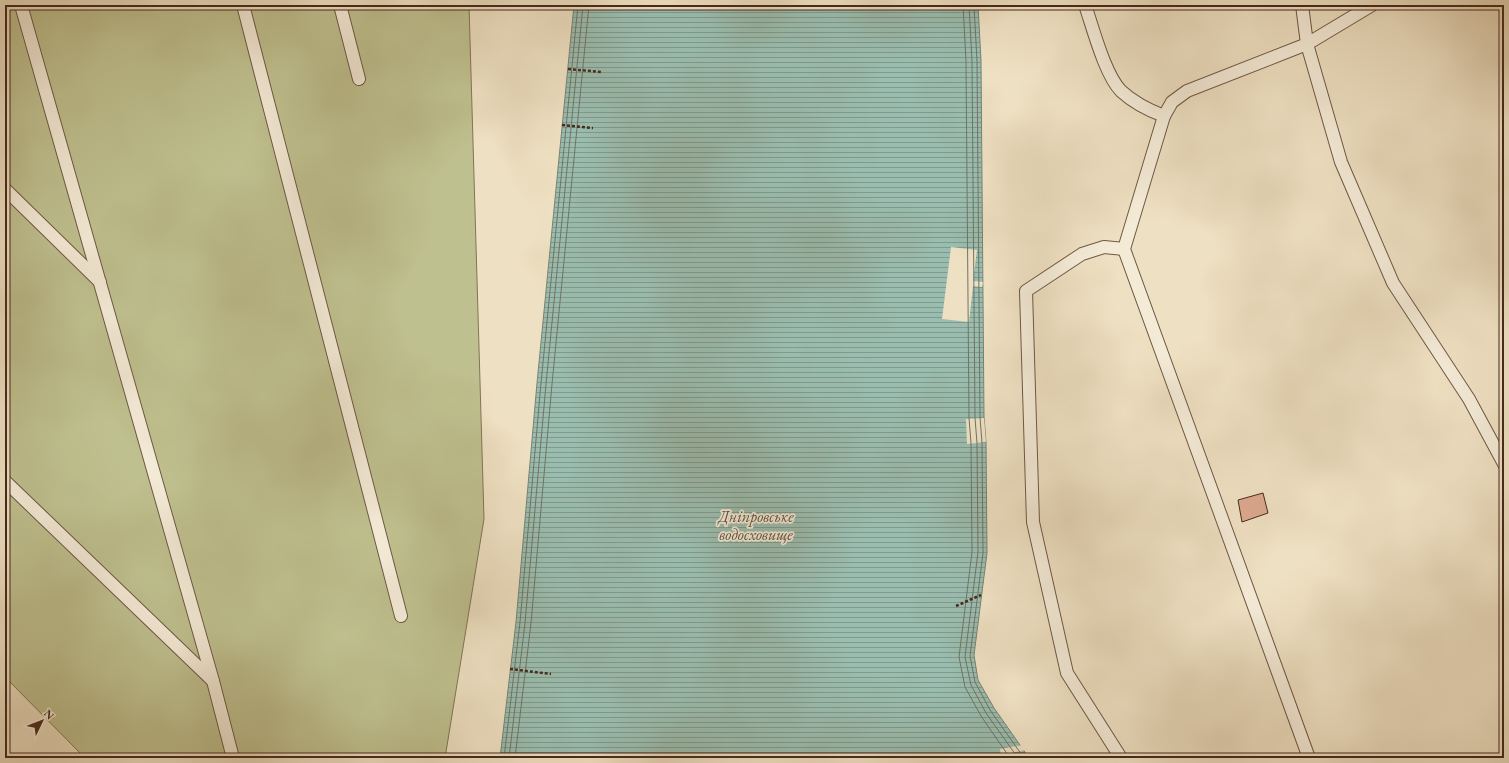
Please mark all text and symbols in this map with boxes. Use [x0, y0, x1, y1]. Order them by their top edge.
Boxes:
water label: Дніпровське водосховище [716, 506, 794, 545]
north arrow [22, 701, 62, 741]
text: N [41, 706, 58, 722]

